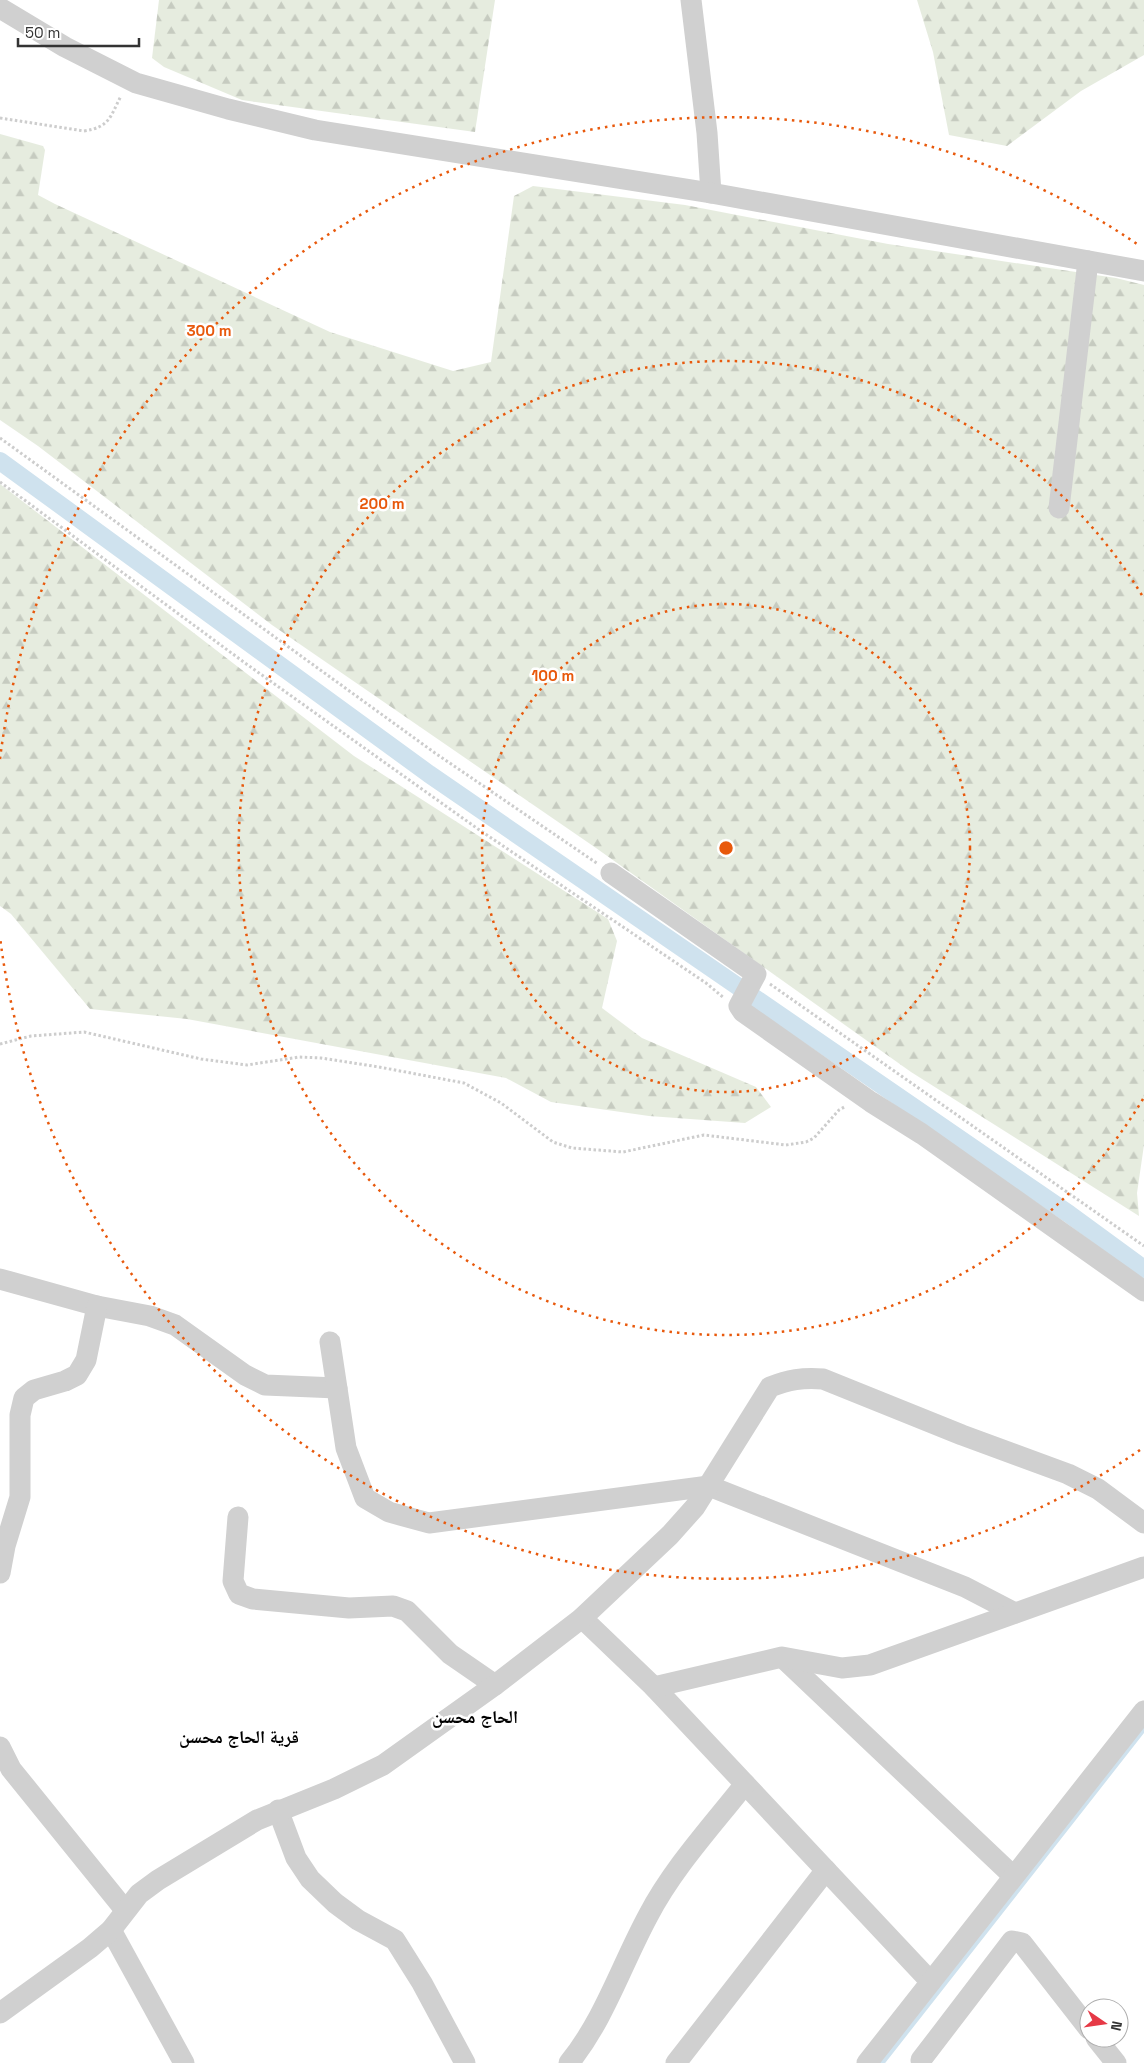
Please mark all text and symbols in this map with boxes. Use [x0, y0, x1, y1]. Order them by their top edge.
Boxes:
scale bar [18, 15, 139, 47]
text: 50 m [25, 23, 60, 42]
text: 300 m [186, 321, 232, 340]
text: 200 m [360, 494, 404, 513]
text: 100 m [532, 666, 574, 685]
centre of rings [717, 839, 735, 857]
district label: الحاج محسن [432, 1705, 518, 1728]
district label: قرية الحاج محسن [179, 1725, 299, 1748]
north arrow [1079, 1998, 1129, 2048]
text: N [1107, 2019, 1126, 2033]

